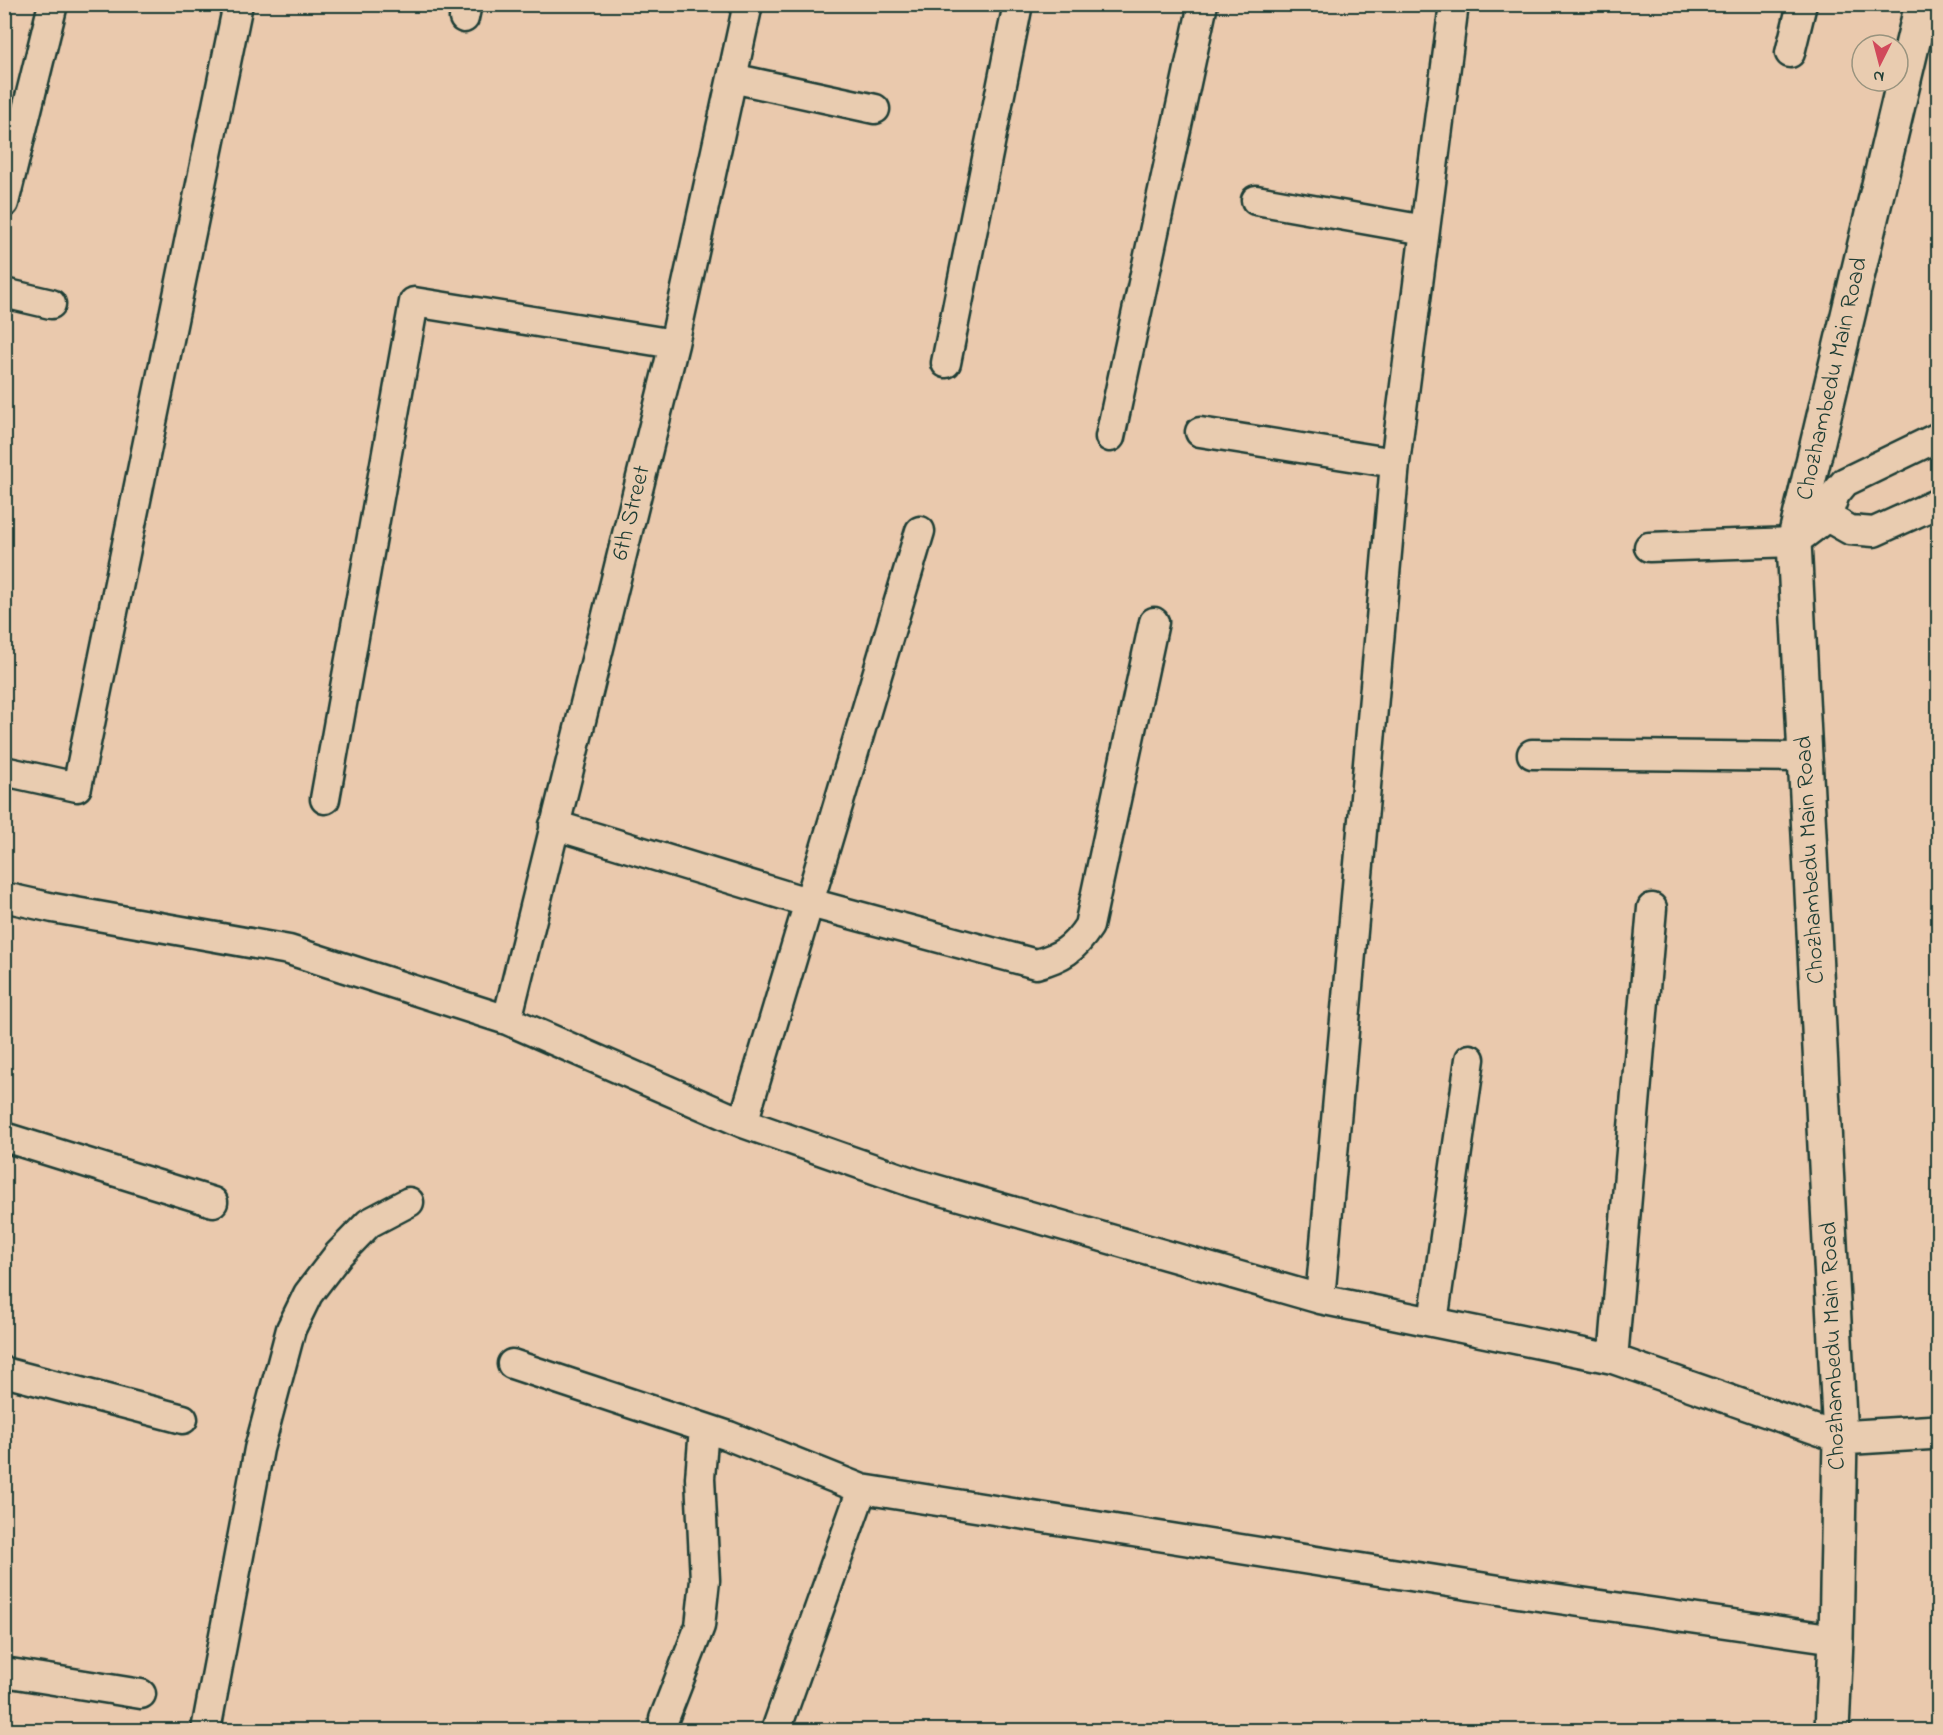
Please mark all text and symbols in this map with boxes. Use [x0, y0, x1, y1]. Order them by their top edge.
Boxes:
north arrow [1850, 33, 1910, 93]
text: N [1872, 63, 1885, 88]
street label: Chozhambedu Main Road [1788, 253, 1878, 504]
street label: 6th Street [603, 462, 661, 564]
street label: Chozhambedu Main Road [1787, 734, 1835, 985]
street label: Chozhambedu Main Road [1812, 1221, 1856, 1471]

